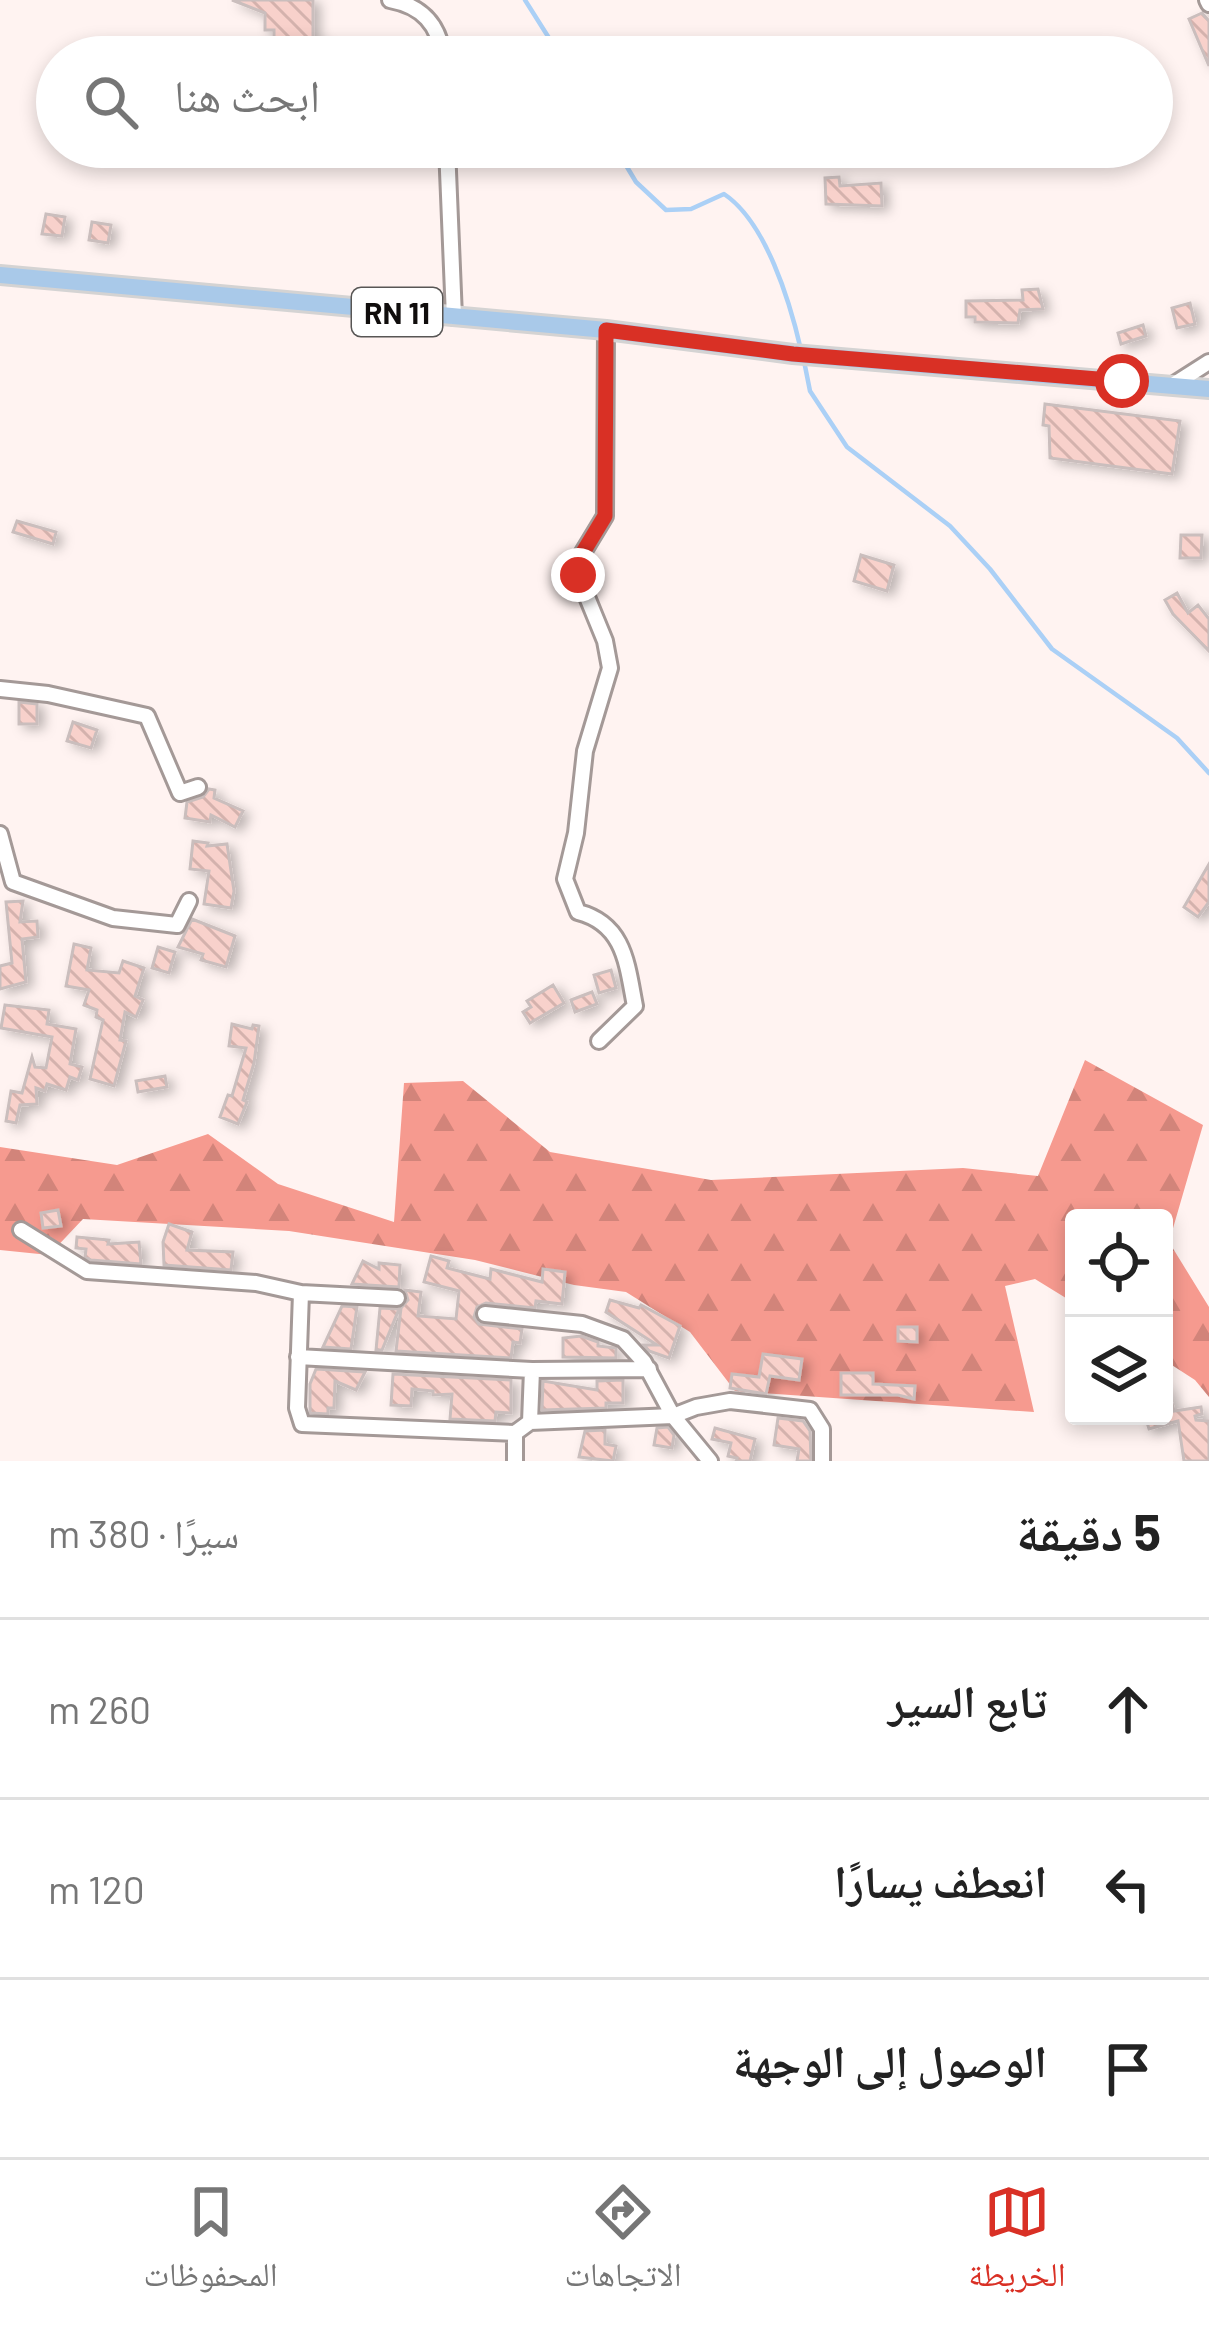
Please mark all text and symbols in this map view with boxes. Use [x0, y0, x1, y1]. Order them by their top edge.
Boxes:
search box [36, 36, 1173, 168]
text: ابحث هنا [174, 67, 320, 121]
icon: search [78, 69, 144, 135]
road number: RN 11 [352, 288, 442, 336]
route start [1095, 354, 1149, 408]
route end [551, 548, 605, 602]
map controls [1065, 1209, 1173, 1425]
button: locate [1065, 1209, 1173, 1317]
button: layers [1065, 1317, 1173, 1425]
text: 5 دقيقة [1016, 1500, 1161, 1561]
text: سيرًا · 380 m [48, 1509, 239, 1556]
text: تابع السير [888, 1673, 1047, 1727]
icon: ahead [1095, 1676, 1161, 1742]
text: 260 m [48, 1685, 151, 1732]
text: انعطف يسارًا [834, 1853, 1047, 1907]
icon: left [1095, 1856, 1161, 1922]
text: 120 m [48, 1865, 145, 1912]
text: الوصول إلى الوجهة [733, 2033, 1047, 2087]
icon: arrive [1095, 2036, 1161, 2102]
tab: المحفوظات [143, 2179, 278, 2307]
tab: الاتجاهات [564, 2179, 682, 2307]
tab: الخريطة [968, 2179, 1066, 2307]

